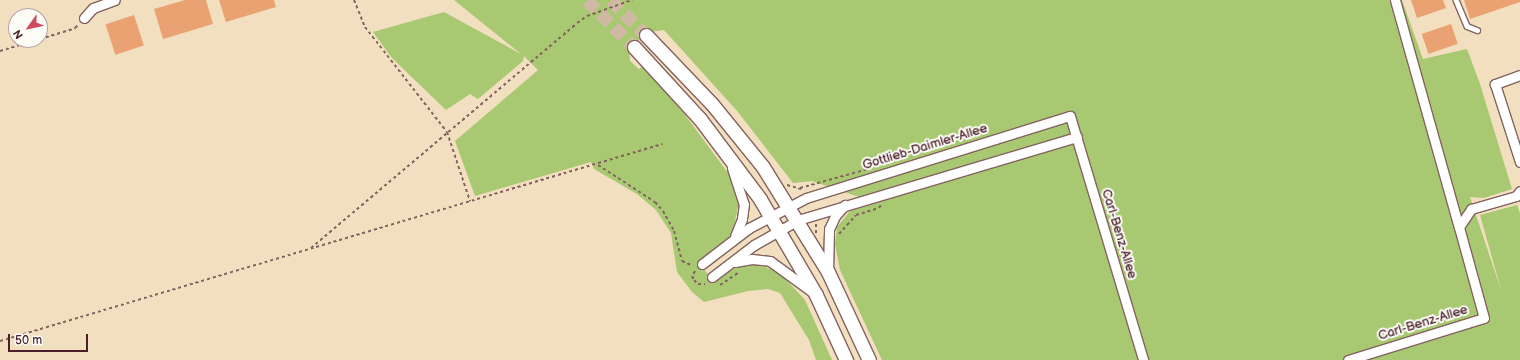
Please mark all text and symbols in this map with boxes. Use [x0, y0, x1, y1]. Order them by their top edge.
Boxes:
north arrow [8, 8, 48, 48]
text: N [11, 27, 26, 41]
street label: Gottlieb-Daimler-Allee [861, 121, 989, 173]
street label: Carl-Benz-Allee [1098, 187, 1140, 281]
street label: Carl-Benz-Allee [1376, 302, 1470, 344]
scale bar [10, 326, 90, 352]
text: 50 m [15, 333, 42, 348]

